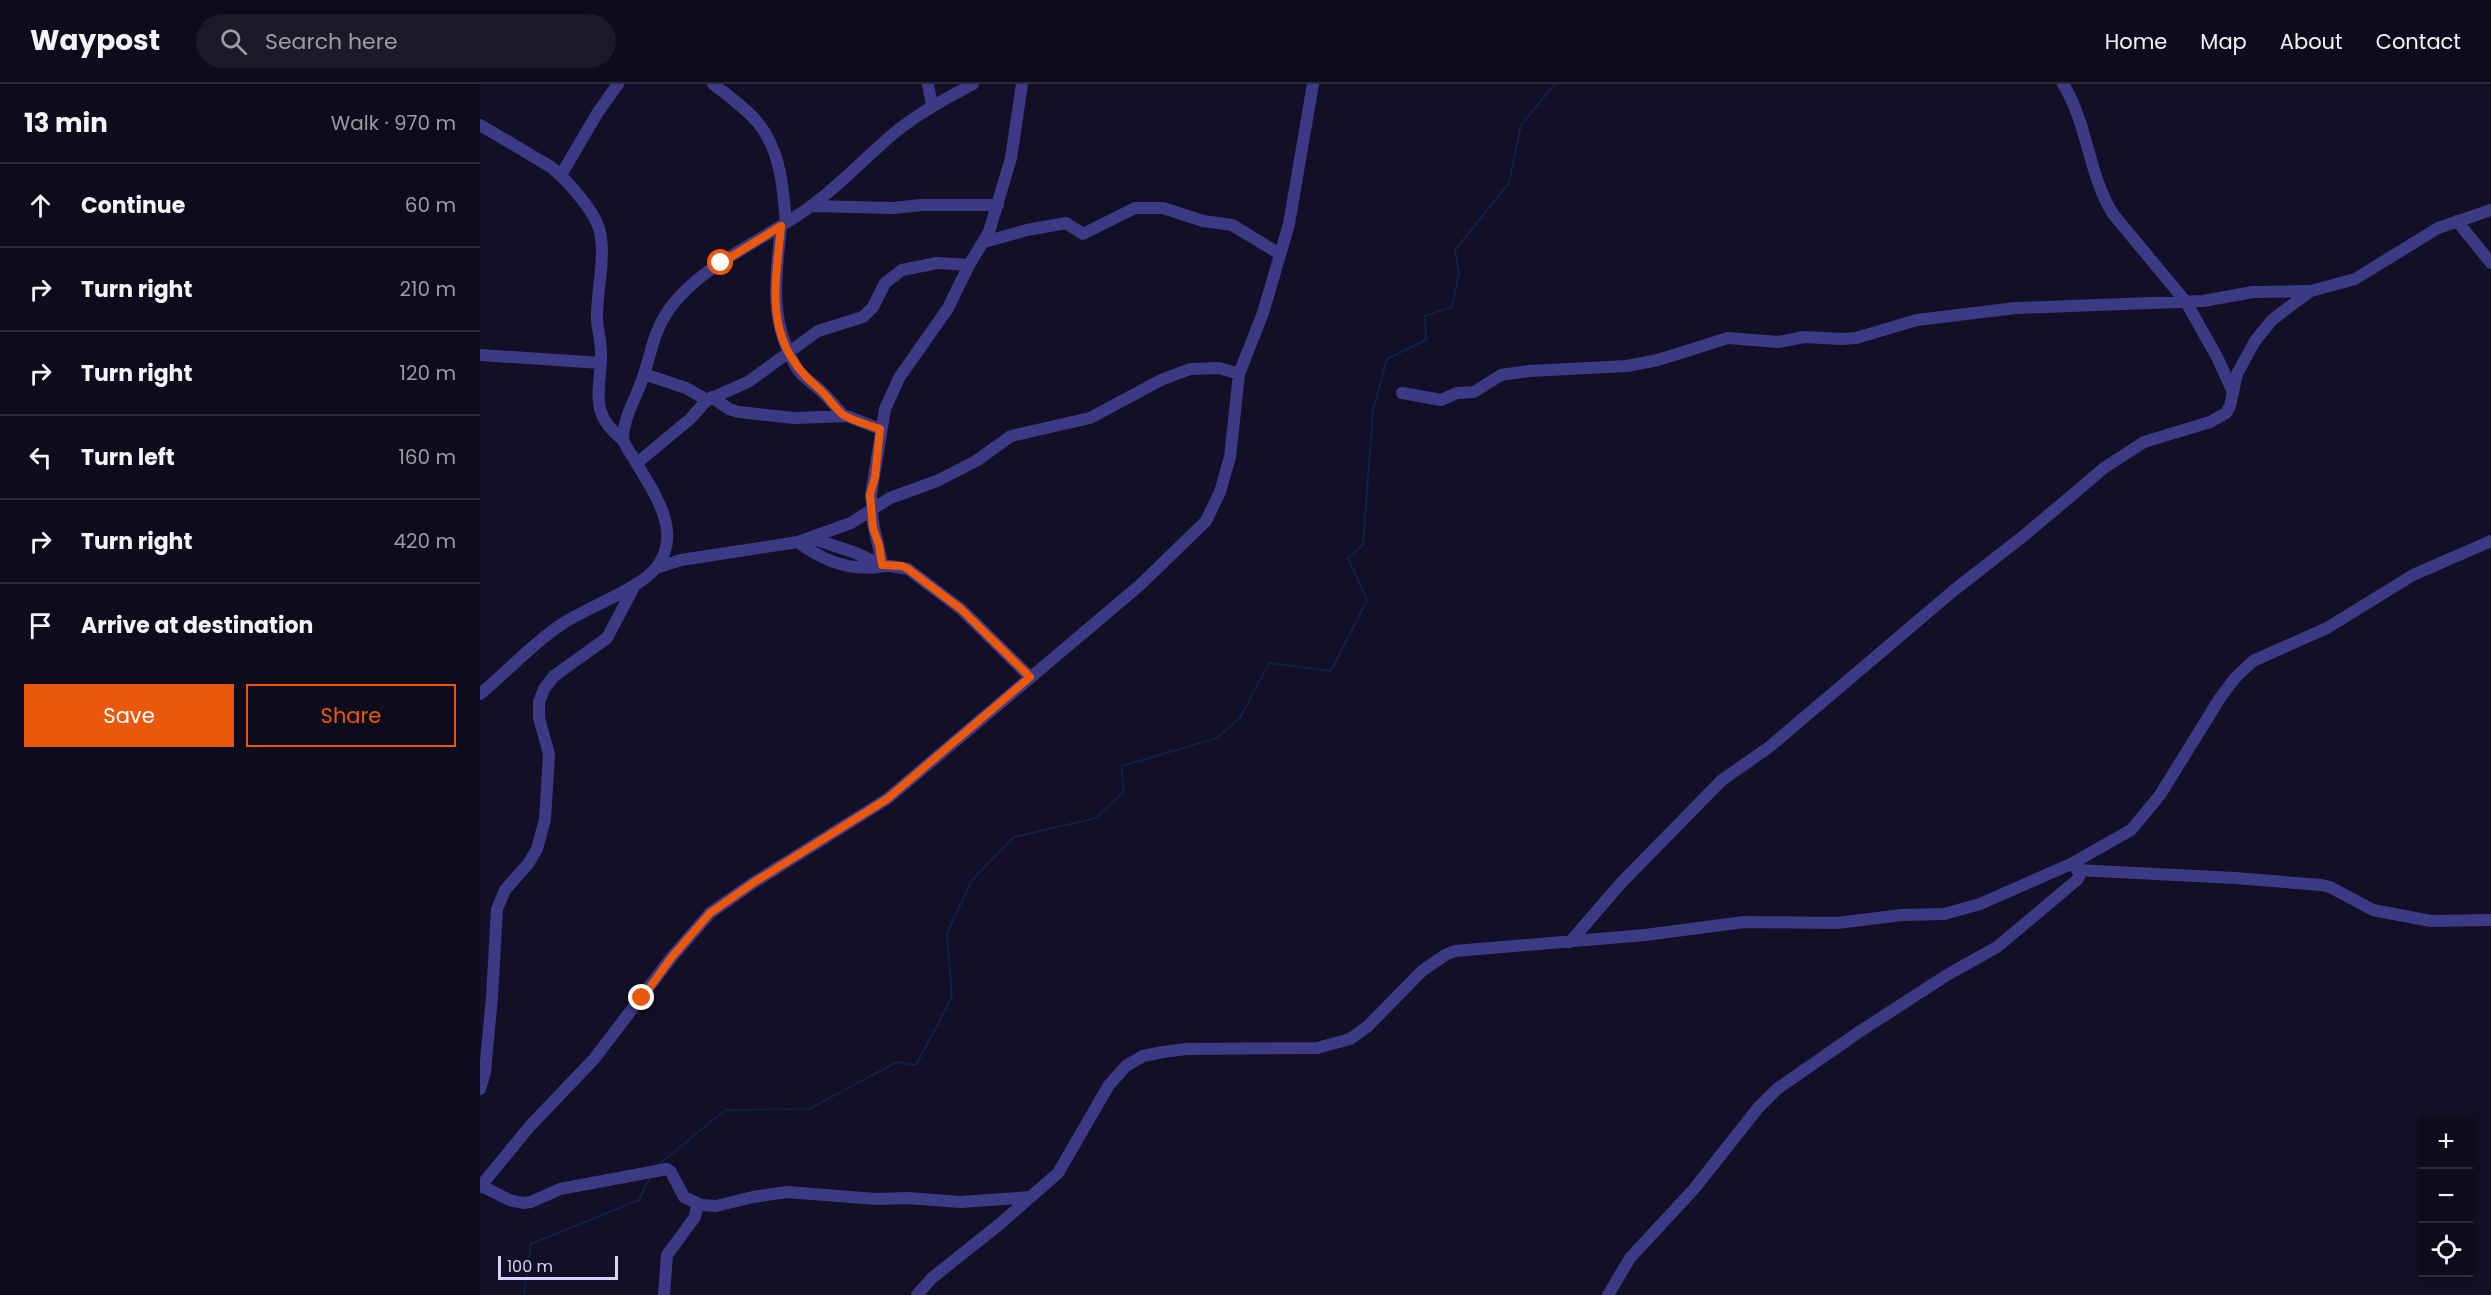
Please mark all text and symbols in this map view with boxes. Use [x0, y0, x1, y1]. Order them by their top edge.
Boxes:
search box [196, 14, 616, 68]
text: Waypost [30, 21, 160, 60]
icon: search [217, 25, 250, 58]
text: Search here [265, 26, 398, 57]
text: Home [2105, 27, 2167, 56]
text: Map [2200, 27, 2247, 56]
text: About [2280, 27, 2343, 56]
text: Contact [2376, 27, 2461, 56]
text: 13 min [24, 105, 108, 141]
text: Walk · 970 m [331, 109, 456, 137]
icon: ahead [24, 189, 57, 222]
text: Continue [81, 190, 185, 221]
text: 60 m [405, 191, 456, 219]
route start [707, 249, 733, 275]
icon: right [24, 273, 57, 306]
text: Turn right [81, 274, 192, 305]
text: 210 m [400, 275, 456, 303]
icon: right [24, 357, 57, 390]
text: Turn right [81, 358, 192, 389]
text: 120 m [400, 359, 456, 387]
icon: left [24, 441, 57, 474]
text: Turn left [81, 442, 175, 473]
text: 160 m [398, 443, 456, 471]
icon: right [24, 525, 57, 558]
text: Turn right [81, 526, 192, 557]
text: 420 m [393, 527, 456, 555]
icon: arrive [24, 609, 57, 642]
text: Arrive at destination [81, 610, 313, 641]
button: Save [24, 684, 234, 747]
button: Share [246, 684, 456, 747]
route end [628, 984, 654, 1010]
map controls [2419, 1115, 2473, 1277]
button: + [2419, 1115, 2473, 1169]
button: − [2419, 1169, 2473, 1223]
button: locate [2419, 1223, 2473, 1277]
scale bar [498, 1253, 618, 1280]
text: 100 m [507, 1255, 553, 1278]

